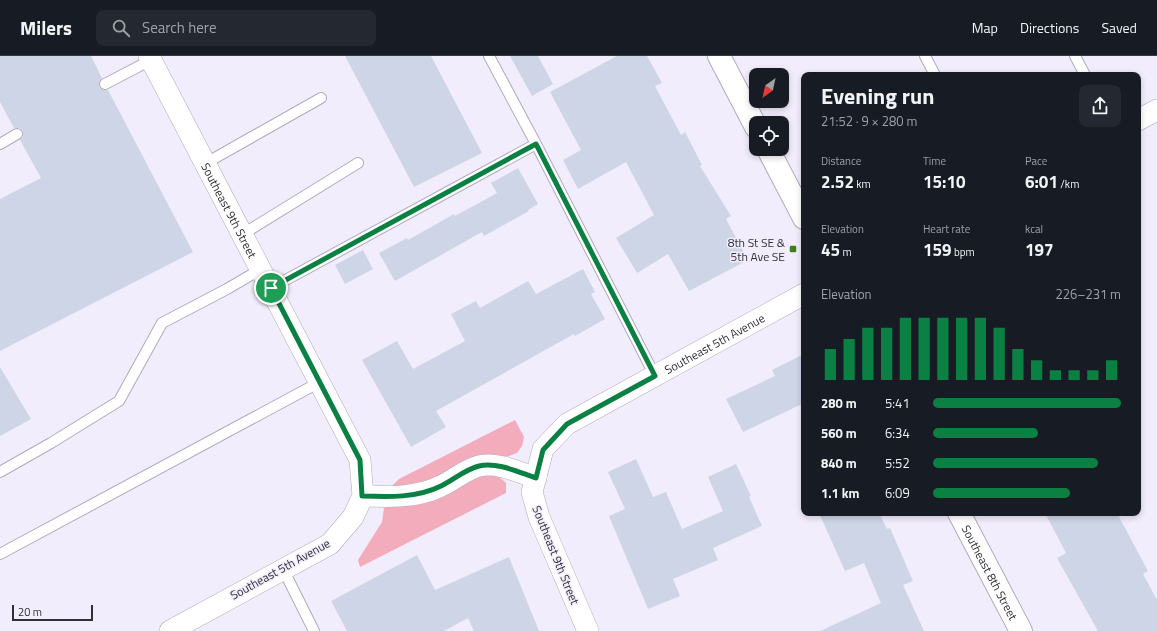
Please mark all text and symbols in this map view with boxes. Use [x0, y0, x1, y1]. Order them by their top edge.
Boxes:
search box [96, 10, 376, 46]
text: Milers [20, 13, 72, 42]
text: Search here [142, 16, 216, 39]
icon: search [110, 17, 132, 39]
text: Map [972, 17, 998, 38]
text: Directions [1020, 17, 1079, 38]
text: Saved [1101, 17, 1137, 38]
north arrow [749, 68, 789, 108]
map controls [749, 68, 789, 156]
text: Evening run [821, 79, 934, 113]
button: share [1079, 85, 1121, 127]
text: 21:52 · 9 × 280 m [821, 111, 917, 131]
button: locate [749, 116, 789, 156]
text: Distance [821, 153, 861, 169]
text: Time [923, 153, 946, 169]
text: Pace [1025, 153, 1047, 169]
street label: Southeast 9th Street [197, 159, 263, 262]
text: 2.52 [821, 169, 854, 195]
text: 15:10 [923, 169, 965, 195]
text: 6:01 [1025, 169, 1058, 195]
text: km [854, 176, 871, 192]
text: /km [1058, 176, 1079, 192]
text: Elevation [821, 221, 864, 237]
text: Heart rate [923, 221, 970, 237]
text: kcal [1025, 221, 1043, 237]
place label: 8th St SE & 5th Ave SE [728, 233, 786, 266]
text: 45 [821, 237, 840, 263]
text: 159 [923, 237, 952, 263]
text: 197 [1025, 237, 1054, 263]
marker: 8th St SE & 5th Ave SE [788, 244, 798, 254]
text: m [840, 244, 852, 260]
text: bpm [952, 244, 975, 260]
pin [254, 271, 288, 305]
icon: arrive [260, 277, 282, 299]
text: Elevation [821, 284, 872, 304]
text: 226–231 m [1055, 284, 1121, 304]
street label: Southeast 5th Avenue [661, 308, 768, 379]
text: 280 m [821, 393, 857, 413]
text: 5:41 [885, 393, 910, 413]
text: 560 m [821, 423, 857, 443]
text: 6:34 [885, 423, 910, 443]
text: 840 m [821, 453, 857, 473]
text: 5:52 [885, 453, 910, 473]
text: 1.1 km [821, 483, 859, 503]
text: 6:09 [885, 483, 910, 503]
street label: Southeast 9th Street [527, 503, 585, 608]
street label: Southeast 8th Street [957, 521, 1023, 624]
street label: Southeast 5th Avenue [226, 534, 334, 604]
scale bar [12, 603, 93, 622]
text: 20 m [18, 604, 42, 620]

